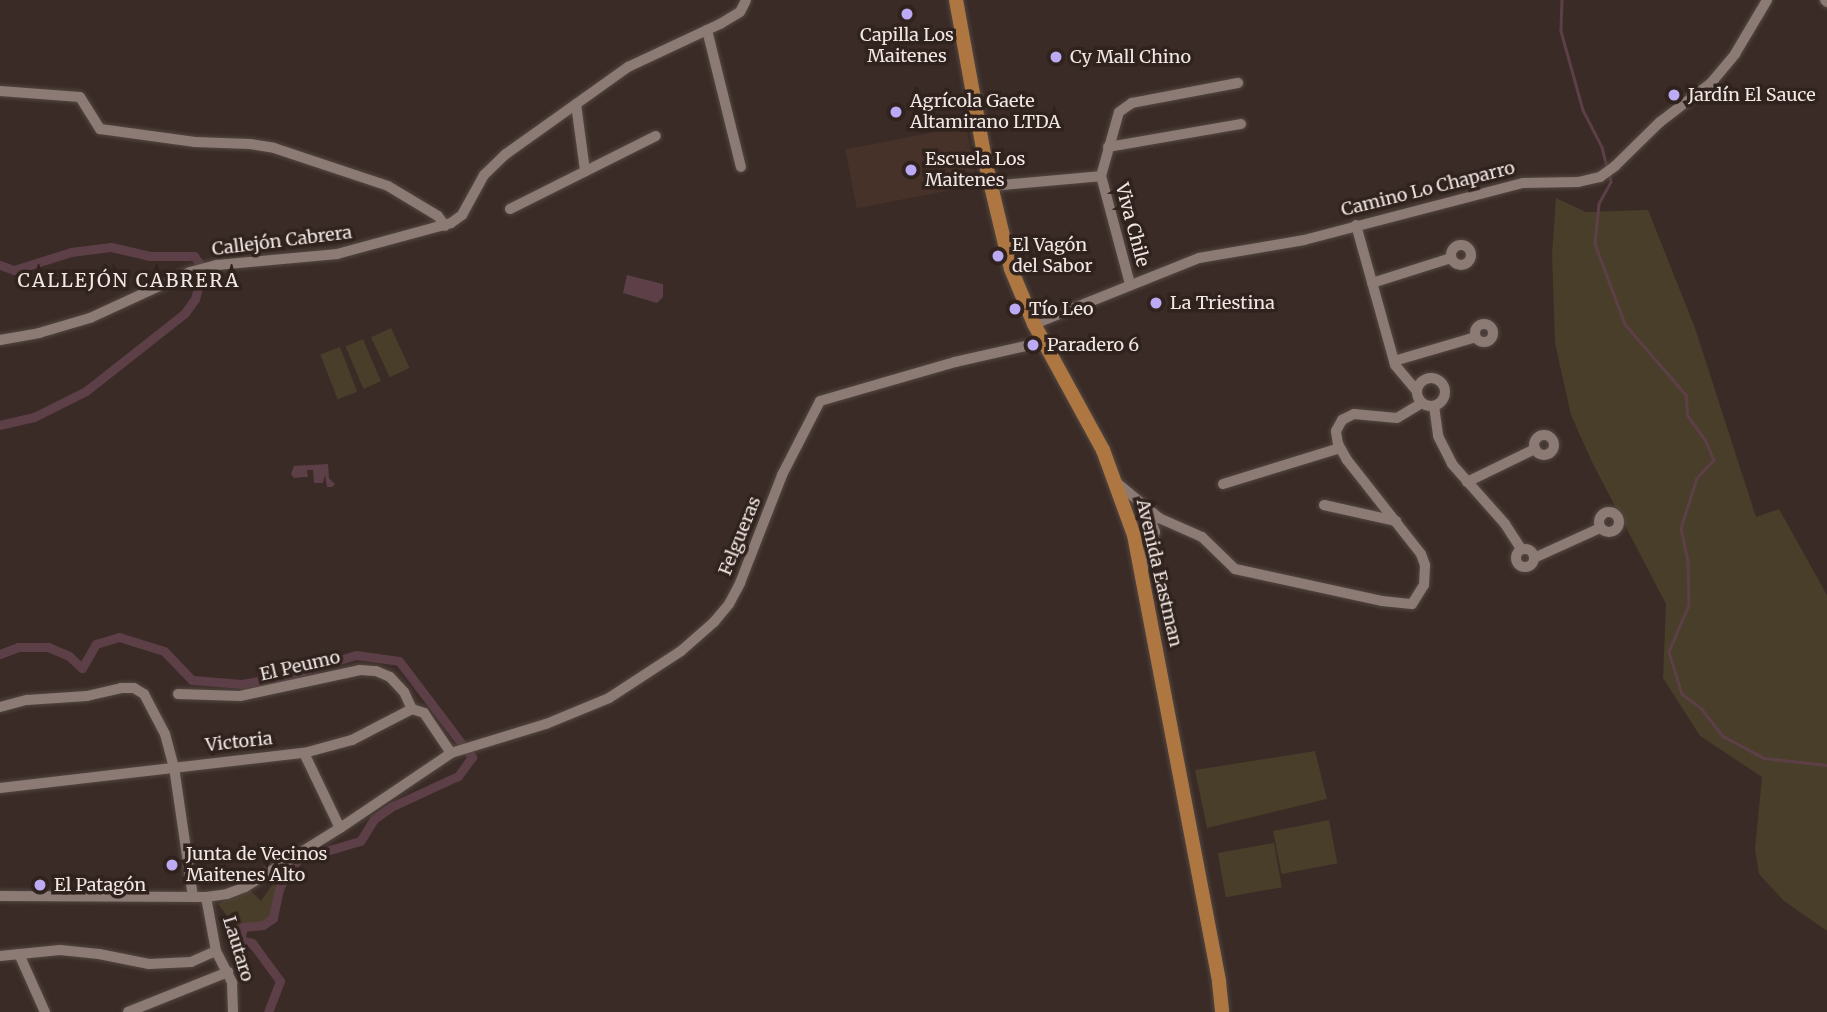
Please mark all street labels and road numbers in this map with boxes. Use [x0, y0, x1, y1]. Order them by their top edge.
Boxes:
street label: Camino Lo Chaparro [1339, 157, 1517, 221]
street label: Viva Chile [1110, 181, 1154, 269]
street label: Callejón Cabrera [211, 222, 353, 260]
street label: Felgueras [714, 493, 766, 579]
street label: Avenida Eastman [1132, 497, 1186, 649]
street label: El Peumo [258, 646, 342, 686]
street label: Victoria [204, 728, 274, 756]
street label: Lautaro [218, 914, 258, 984]

